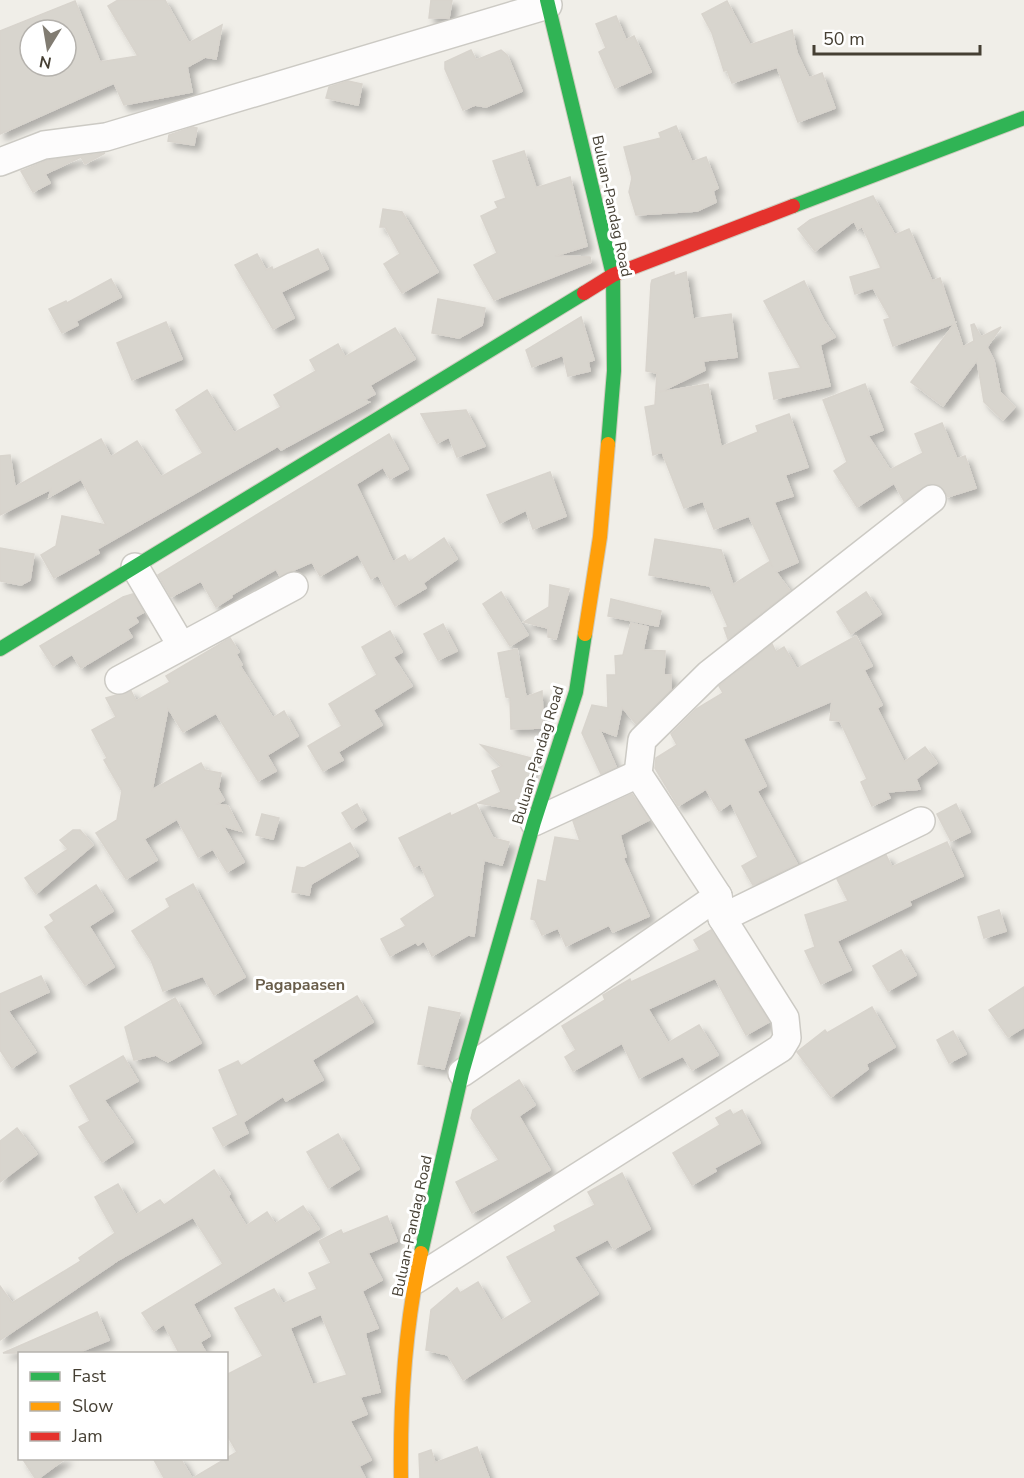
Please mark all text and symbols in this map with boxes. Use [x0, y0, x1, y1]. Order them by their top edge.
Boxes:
north arrow [18, 18, 78, 78]
scale bar [814, 18, 980, 56]
text: 50 m [823, 27, 865, 51]
text: N [37, 50, 53, 74]
street label: Buluan-Pandag Road [587, 133, 637, 279]
street label: Buluan-Pandag Road [507, 683, 569, 827]
district label: Pagapaasen [255, 974, 345, 996]
street label: Buluan-Pandag Road [387, 1153, 437, 1299]
legend [18, 1352, 228, 1460]
text: Fast [72, 1364, 107, 1388]
text: Slow [72, 1394, 113, 1418]
text: Jam [71, 1424, 103, 1448]

